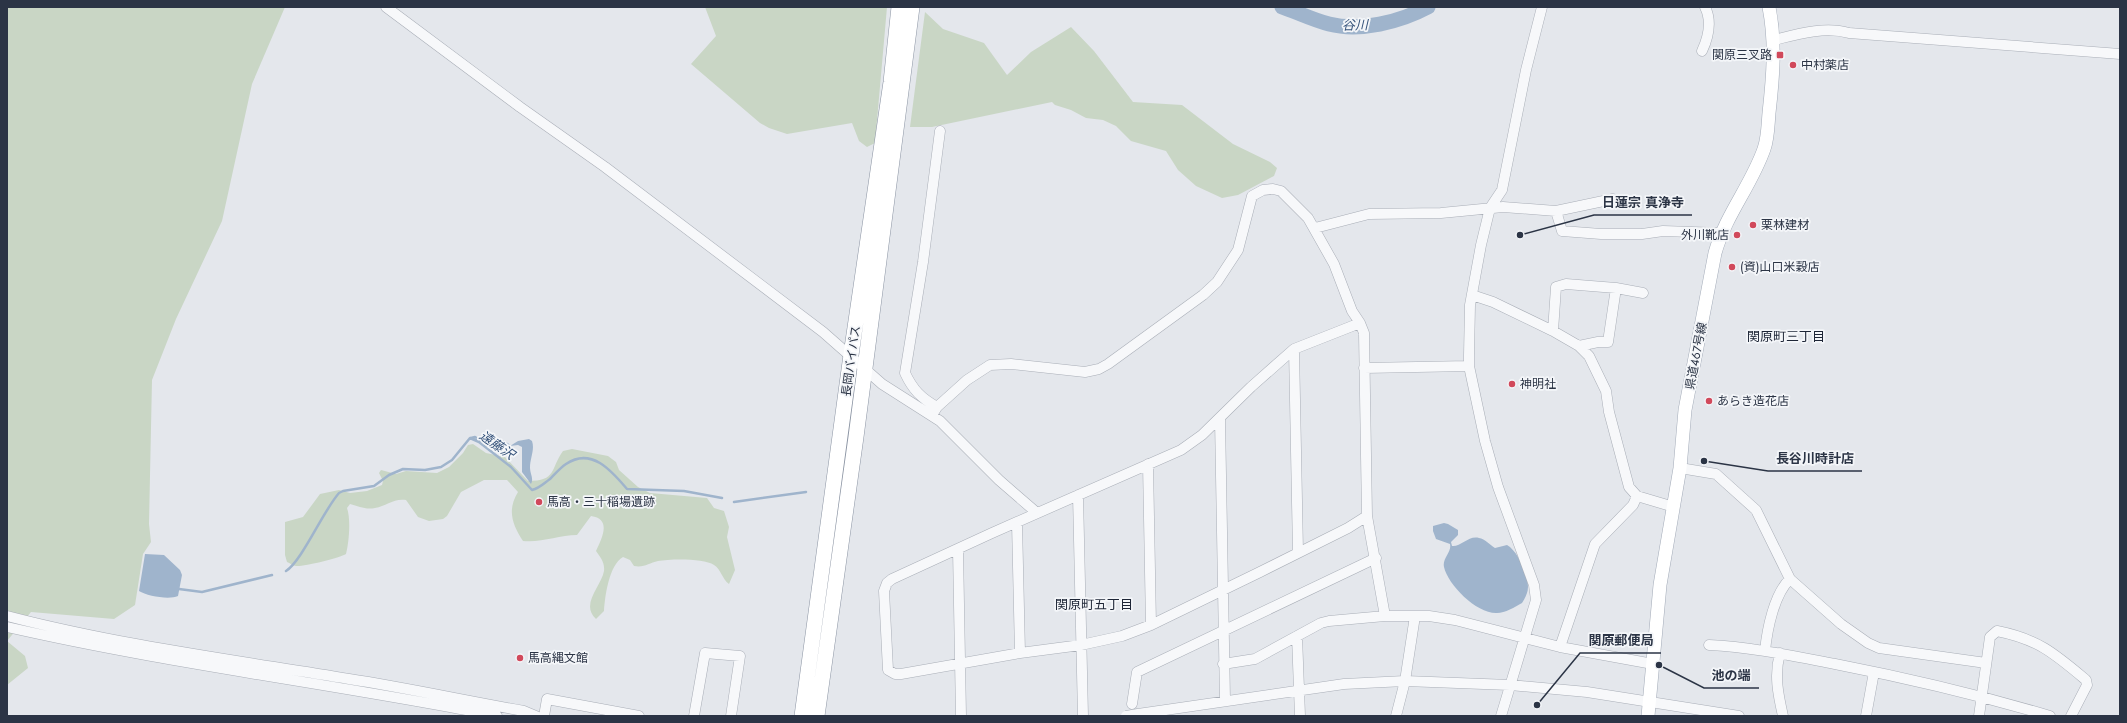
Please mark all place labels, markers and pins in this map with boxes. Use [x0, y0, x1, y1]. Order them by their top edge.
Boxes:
place label: 関原三叉路 [1712, 46, 1772, 64]
marker: 関原三叉路 [1775, 50, 1785, 60]
place label: 中村薬店 [1801, 56, 1849, 74]
marker: 中村薬店 [1788, 60, 1798, 70]
callout: 日蓮宗 真浄寺 [1594, 190, 1692, 215]
place label: 栗林建材 [1761, 216, 1809, 234]
marker: 栗林建材 [1748, 220, 1758, 230]
place label: 外川靴店 [1681, 226, 1729, 244]
marker: 外川靴店 [1732, 230, 1742, 240]
place label: (資)山口米穀店 [1740, 258, 1819, 276]
marker: (資)山口米穀店 [1727, 262, 1737, 272]
place label: 神明社 [1520, 375, 1556, 393]
marker: 神明社 [1507, 379, 1517, 389]
place label: あらき造花店 [1717, 392, 1789, 410]
marker: あらき造花店 [1704, 396, 1714, 406]
callout: 長谷川時計店 [1768, 446, 1862, 471]
place label: 馬高・三十稲場遺跡 [547, 493, 655, 511]
marker: 馬高・三十稲場遺跡 [534, 497, 544, 507]
callout: 関原郵便局 [1580, 628, 1661, 653]
place label: 馬高縄文館 [528, 649, 588, 667]
marker: 馬高縄文館 [515, 653, 525, 663]
callout: 池の端 [1704, 663, 1759, 688]

